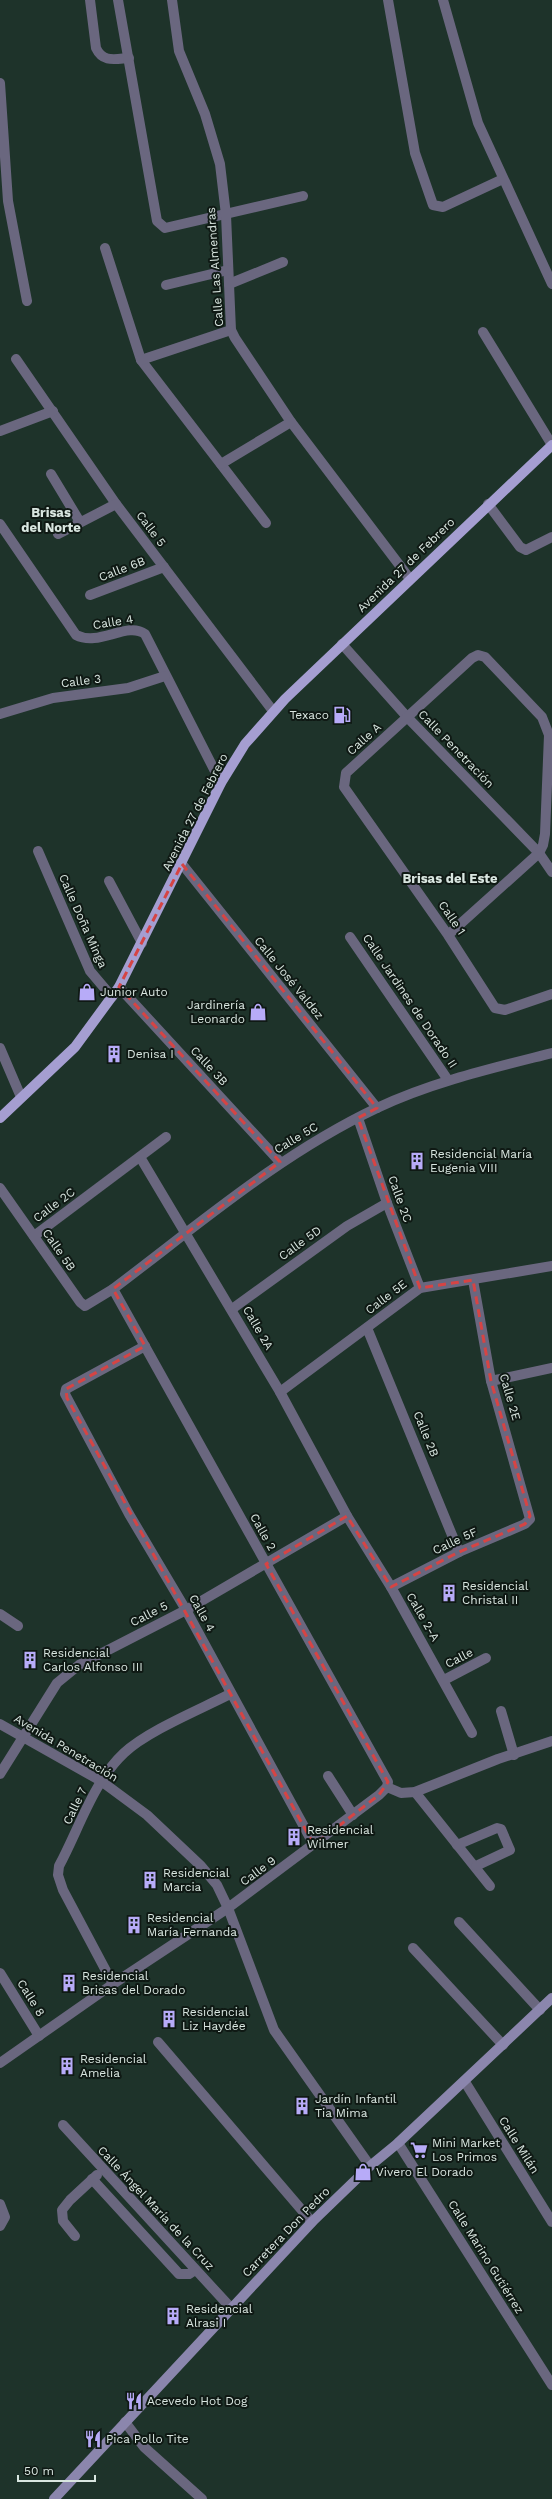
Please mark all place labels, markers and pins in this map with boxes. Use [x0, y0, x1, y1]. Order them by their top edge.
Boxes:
fuel station icon: Texaco [332, 705, 352, 725]
place label: Texaco [289, 708, 329, 722]
shop icon: Junior Auto [77, 982, 97, 1002]
place label: Junior Auto [100, 985, 168, 999]
place label: Jardinería Leonardo [187, 998, 245, 1026]
shop icon: Jardinería Leonardo [248, 1002, 268, 1022]
building icon: Denisa I [104, 1044, 124, 1064]
place label: Denisa I [127, 1047, 174, 1061]
place label: Residencial María Eugenia VIII [430, 1147, 532, 1175]
building icon: Residencial María Eugenia VIII [407, 1151, 427, 1171]
place label: Residencial Christal II [462, 1579, 529, 1607]
building icon: Residencial Christal II [439, 1583, 459, 1603]
place label: Residencial Carlos Alfonso III [43, 1646, 143, 1674]
building icon: Residencial Carlos Alfonso III [20, 1650, 40, 1670]
place label: Residencial Wilmer [307, 1823, 374, 1851]
building icon: Residencial Wilmer [284, 1827, 304, 1847]
place label: Residencial Marcia [163, 1866, 230, 1894]
building icon: Residencial Marcia [140, 1870, 160, 1890]
place label: Residencial María Fernanda [147, 1911, 237, 1939]
building icon: Residencial María Fernanda [124, 1915, 144, 1935]
place label: Residencial Brisas del Dorado [82, 1969, 185, 1997]
building icon: Residencial Brisas del Dorado [59, 1973, 79, 1993]
place label: Residencial Liz Haydée [182, 2005, 249, 2033]
building icon: Residencial Liz Haydée [159, 2009, 179, 2029]
place label: Residencial Amelia [80, 2052, 147, 2080]
building icon: Residencial Amelia [57, 2056, 77, 2076]
place label: Jardín Infantil Tia Mima [315, 2092, 397, 2120]
building icon: Jardín Infantil Tia Mima [292, 2096, 312, 2116]
place label: Mini Market Los Primos [432, 2136, 500, 2164]
supermarket icon: Mini Market Los Primos [409, 2140, 429, 2160]
shop icon: Vivero El Dorado [353, 2162, 373, 2182]
place label: Vivero El Dorado [376, 2165, 473, 2179]
place label: Residencial Alrasi I [186, 2302, 253, 2330]
building icon: Residencial Alrasi I [163, 2306, 183, 2326]
restaurant icon: Acevedo Hot Dog [124, 2391, 144, 2411]
place label: Acevedo Hot Dog [147, 2394, 248, 2408]
restaurant icon: Pica Pollo Tite [83, 2429, 103, 2449]
place label: Pica Pollo Tite [106, 2432, 189, 2446]

